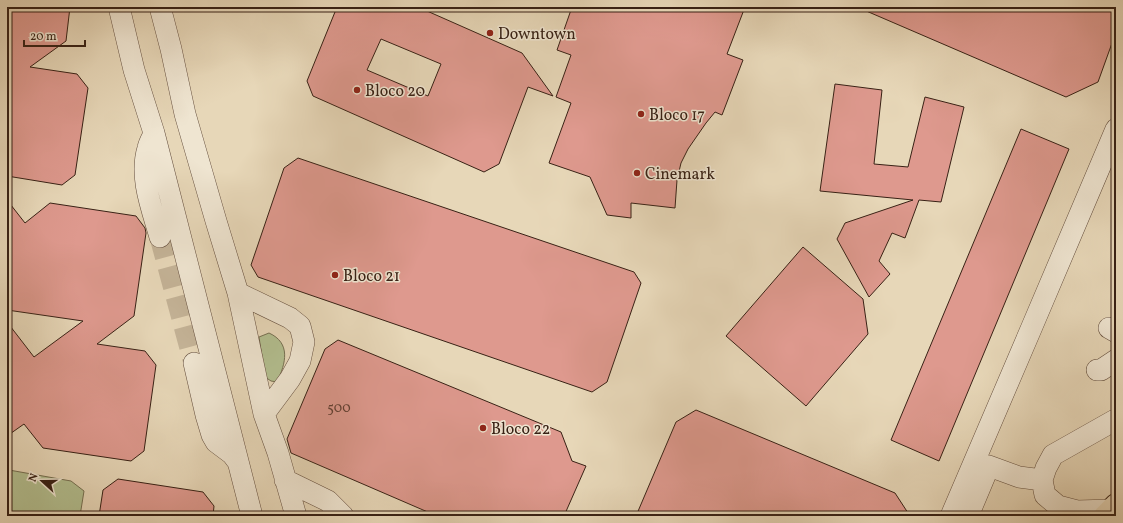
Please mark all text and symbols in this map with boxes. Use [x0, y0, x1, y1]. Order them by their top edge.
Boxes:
scale bar [24, 22, 85, 48]
place label: Downtown [498, 24, 576, 46]
marker: Downtown [485, 28, 495, 38]
text: 20 m [30, 29, 57, 45]
place label: Bloco 20 [365, 81, 425, 103]
marker: Bloco 20 [352, 85, 362, 95]
place label: Bloco 17 [649, 105, 705, 127]
marker: Bloco 17 [636, 109, 646, 119]
place label: Cinemark [645, 164, 715, 186]
marker: Cinemark [632, 168, 642, 178]
place label: Bloco 21 [343, 266, 400, 288]
marker: Bloco 21 [330, 270, 340, 280]
house number: 500 [327, 399, 351, 418]
place label: Bloco 22 [491, 419, 550, 441]
marker: Bloco 22 [478, 423, 488, 433]
north arrow [22, 461, 62, 501]
text: N [26, 472, 42, 484]

